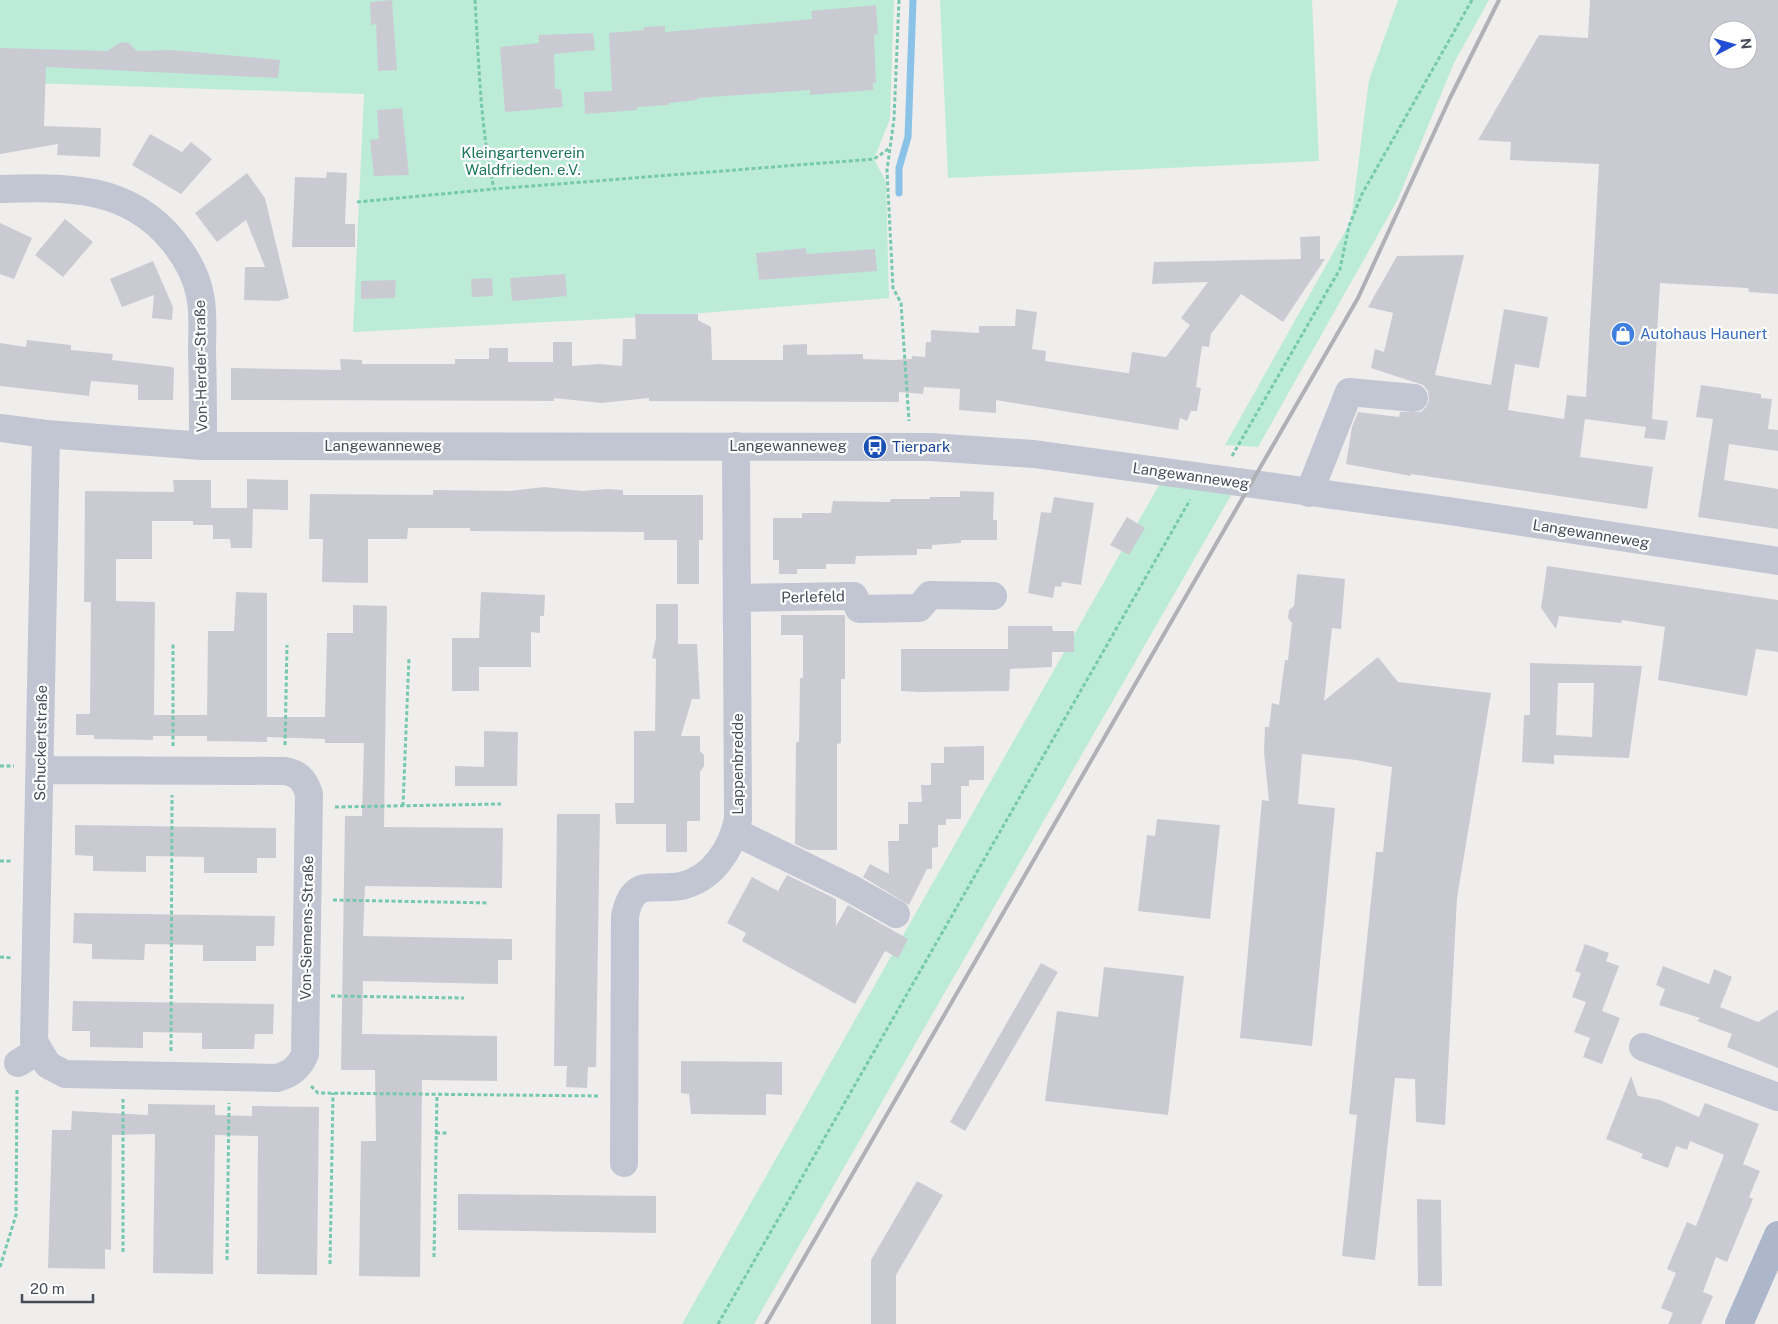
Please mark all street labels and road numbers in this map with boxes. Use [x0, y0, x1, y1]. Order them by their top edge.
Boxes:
street label: Von-Herder-Straße [191, 300, 210, 432]
street label: Langewanneweg [324, 437, 442, 454]
street label: Langewanneweg [729, 437, 847, 454]
street label: Langewanneweg [1132, 459, 1251, 492]
street label: Langewanneweg [1532, 516, 1651, 551]
street label: Perlefeld [781, 587, 845, 606]
street label: Schuckertstraße [31, 685, 50, 801]
street label: Lappenbredde [729, 713, 746, 815]
street label: Von-Siemens-Straße [297, 856, 316, 1000]

